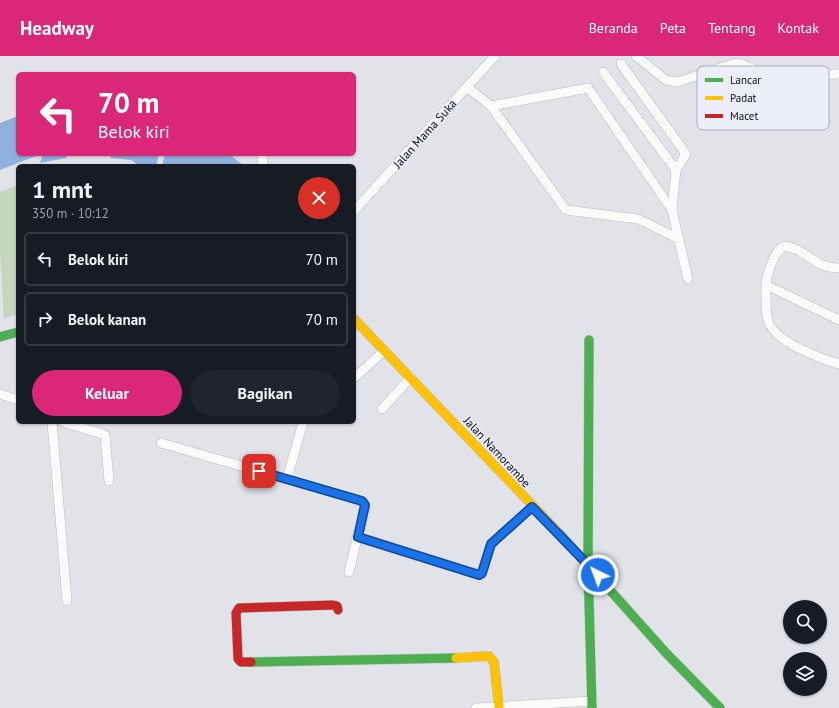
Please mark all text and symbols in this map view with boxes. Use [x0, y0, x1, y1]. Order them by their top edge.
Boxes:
text: Headway [20, 16, 94, 40]
text: Beranda [589, 19, 638, 37]
text: Peta [660, 19, 686, 37]
text: Tentang [708, 19, 756, 37]
text: Kontak [778, 19, 819, 37]
legend [697, 66, 829, 130]
text: Lancar [730, 73, 761, 87]
text: 70 m [98, 84, 159, 121]
icon: left [32, 88, 84, 140]
text: Padat [730, 91, 757, 105]
street label: Jalan Mama Suka [389, 96, 460, 172]
text: Macet [730, 109, 758, 123]
text: Belok kiri [98, 120, 170, 143]
text: 1 mnt [32, 174, 92, 205]
button: close [298, 177, 340, 219]
text: 350 m · 10:12 [32, 205, 109, 222]
icon: left [34, 248, 56, 270]
text: Belok kiri [68, 250, 128, 269]
text: 70 m [305, 250, 338, 269]
icon: right [34, 308, 56, 330]
text: Belok kanan [68, 310, 146, 329]
text: 70 m [305, 310, 338, 329]
button: Keluar [32, 370, 182, 416]
button: Bagikan [190, 370, 340, 416]
street label: Jalan Namorambe [460, 412, 534, 490]
pin [242, 454, 276, 488]
icon: arrive [248, 460, 270, 482]
position arrow [577, 554, 619, 596]
map controls [783, 600, 827, 696]
button: search [783, 600, 827, 644]
button: layers [783, 652, 827, 696]

